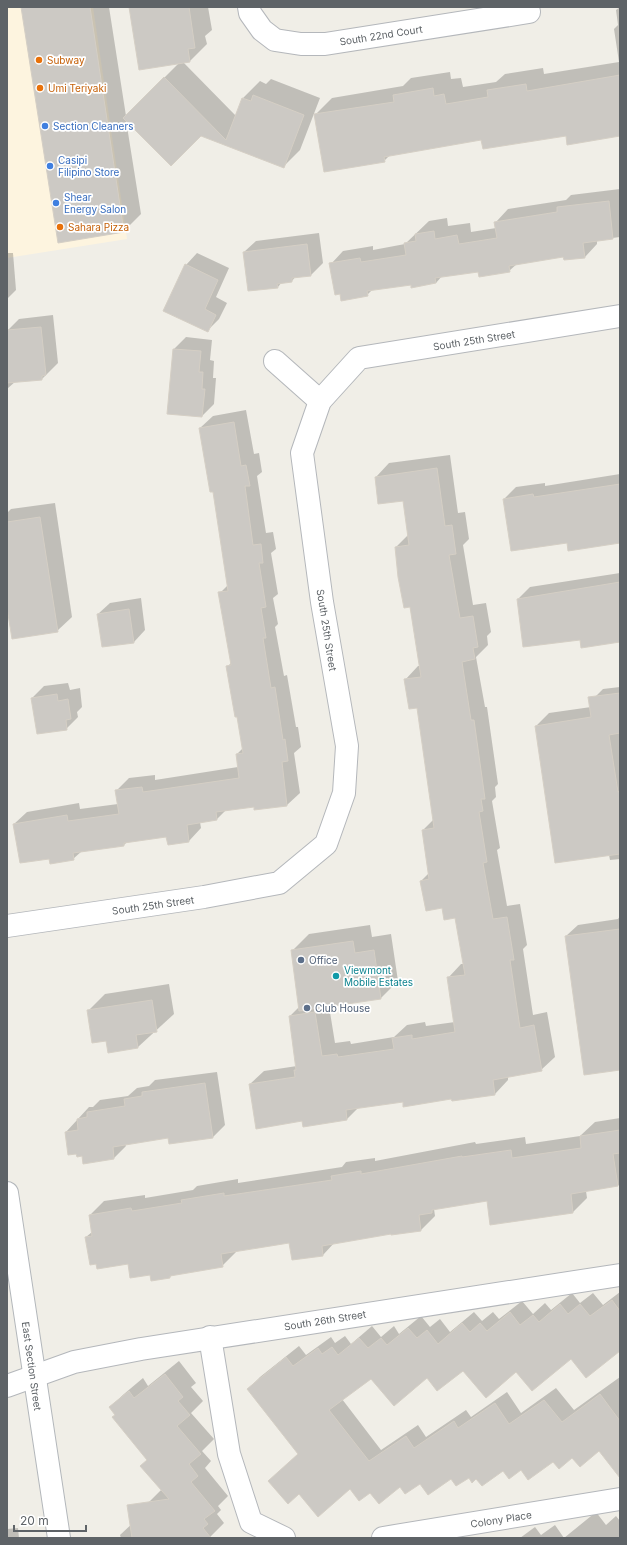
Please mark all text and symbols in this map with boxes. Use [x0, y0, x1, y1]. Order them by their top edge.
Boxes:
street label: South 22nd Court [339, 22, 424, 47]
place label: Subway [47, 54, 85, 66]
marker: Subway [34, 55, 44, 65]
place label: Umi Teriyaki [48, 82, 106, 94]
marker: Umi Teriyaki [35, 83, 45, 93]
place label: Section Cleaners [53, 120, 133, 132]
marker: Section Cleaners [40, 121, 50, 131]
place label: Casipi Filipino Store [58, 154, 120, 178]
marker: Casipi Filipino Store [45, 161, 55, 171]
place label: Shear Energy Salon [64, 191, 126, 215]
marker: Shear Energy Salon [51, 198, 61, 208]
place label: Sahara Pizza [68, 221, 129, 233]
marker: Sahara Pizza [55, 222, 65, 232]
street label: South 25th Street [432, 327, 517, 352]
street label: South 25th Street [315, 588, 340, 673]
street label: South 25th Street [111, 893, 196, 917]
place label: Office [309, 954, 338, 966]
marker: Office [296, 955, 306, 965]
place label: Viewmont Mobile Estates [344, 964, 413, 988]
marker: Viewmont Mobile Estates [331, 971, 341, 981]
place label: Club House [315, 1002, 370, 1014]
marker: Club House [302, 1003, 312, 1013]
street label: South 26th Street [283, 1307, 368, 1332]
street label: East Section Street [20, 1321, 44, 1412]
scale bar [14, 1507, 86, 1533]
street label: Colony Place [469, 1508, 533, 1530]
text: 20 m [20, 1513, 49, 1528]

